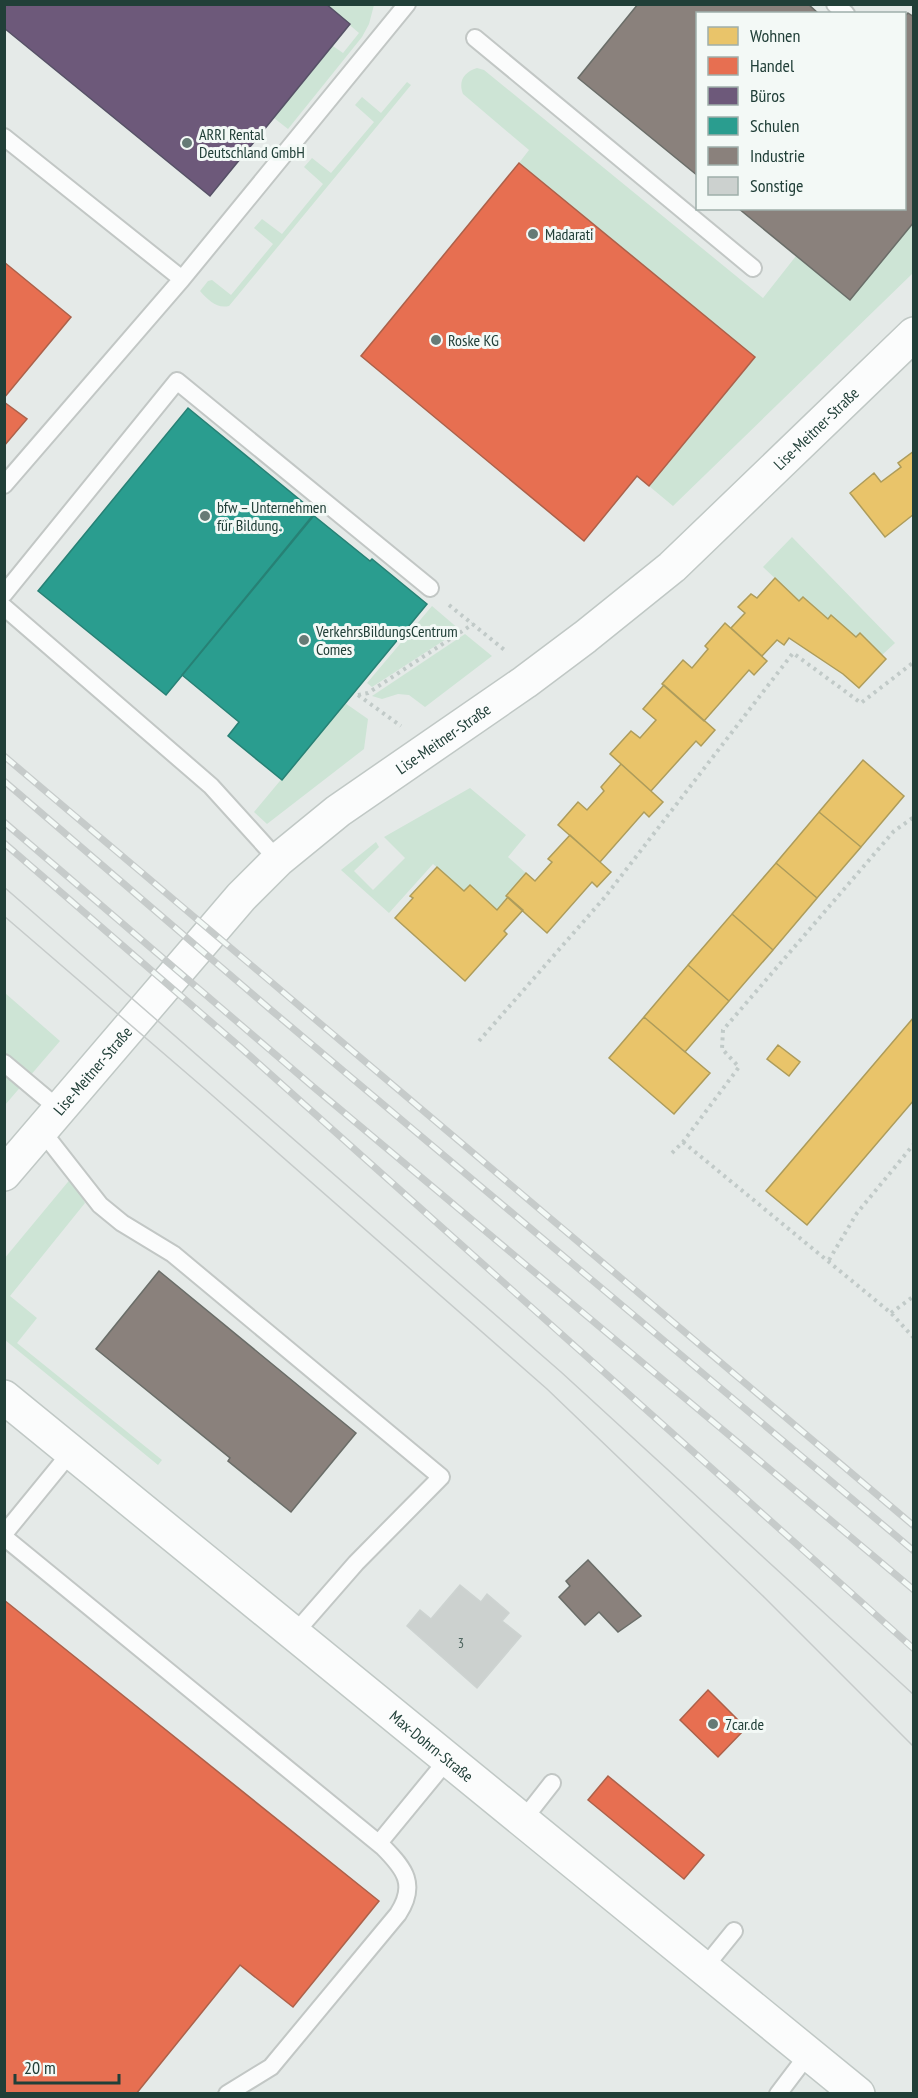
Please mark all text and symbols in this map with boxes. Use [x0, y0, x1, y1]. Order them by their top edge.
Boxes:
legend [696, 12, 906, 210]
text: Wohnen [750, 24, 800, 47]
text: Handel [750, 54, 795, 77]
text: Büros [750, 84, 785, 107]
text: Schulen [750, 114, 799, 137]
place label: ARRI Rental Deutschland GmbH [199, 124, 305, 162]
marker: ARRI Rental Deutschland GmbH [180, 136, 194, 150]
text: Industrie [750, 144, 805, 167]
text: Sonstige [750, 174, 804, 197]
place label: Madarati [545, 224, 594, 244]
marker: Madarati [526, 227, 540, 241]
place label: Roske KG [448, 330, 499, 350]
marker: Roske KG [429, 333, 443, 347]
street label: Lise-Meitner-Straße [769, 383, 863, 474]
place label: bfw – Unternehmen für Bildung. [217, 497, 326, 535]
marker: bfw – Unternehmen für Bildung. [198, 509, 212, 523]
place label: VerkehrsBildungsCentrum Comes [315, 621, 458, 659]
marker: VerkehrsBildungsCentrum Comes [297, 633, 311, 647]
street label: Lise-Meitner-Straße [392, 699, 494, 778]
street label: Lise-Meitner-Straße [49, 1022, 136, 1119]
house number: 3 [458, 1634, 464, 1652]
street label: Max-Dohrn-Straße [386, 1706, 478, 1786]
place label: 7car.de [725, 1714, 764, 1734]
marker: 7car.de [706, 1717, 720, 1731]
scale bar [15, 2047, 118, 2085]
text: 20 m [24, 2056, 56, 2079]

